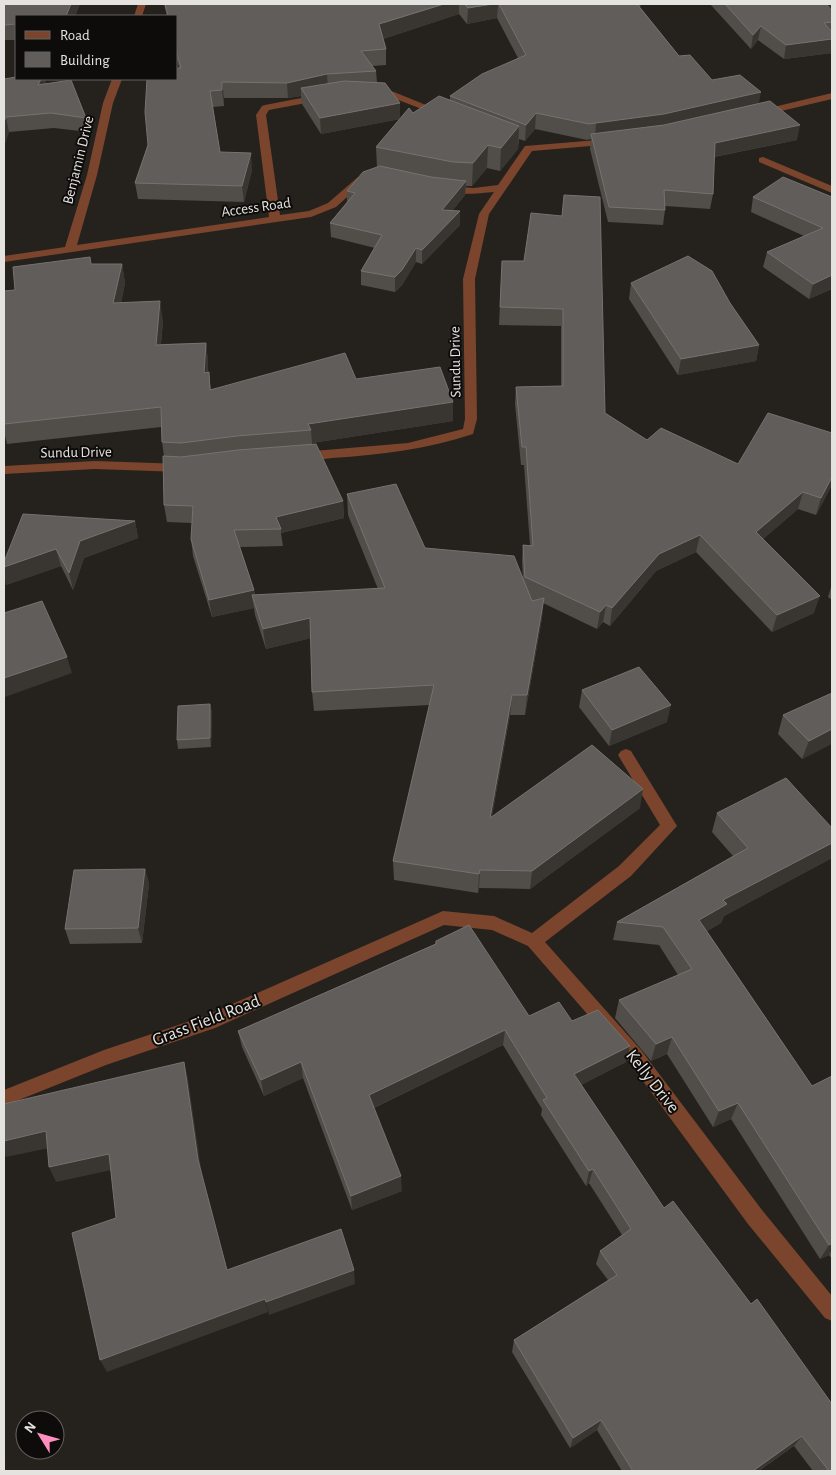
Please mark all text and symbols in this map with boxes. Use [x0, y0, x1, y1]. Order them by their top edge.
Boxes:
legend [15, 15, 178, 80]
text: Road [60, 28, 90, 43]
text: Building [60, 53, 110, 68]
street label: Benjamin Drive [60, 114, 97, 206]
street label: Access Road [220, 195, 292, 220]
street label: Sundu Drive [447, 326, 464, 398]
street label: Sundu Drive [40, 444, 112, 461]
street label: Grass Field Road [150, 992, 263, 1050]
street label: Kelly Drive [622, 1047, 682, 1117]
north arrow [15, 1410, 65, 1460]
text: N [22, 1420, 39, 1436]

